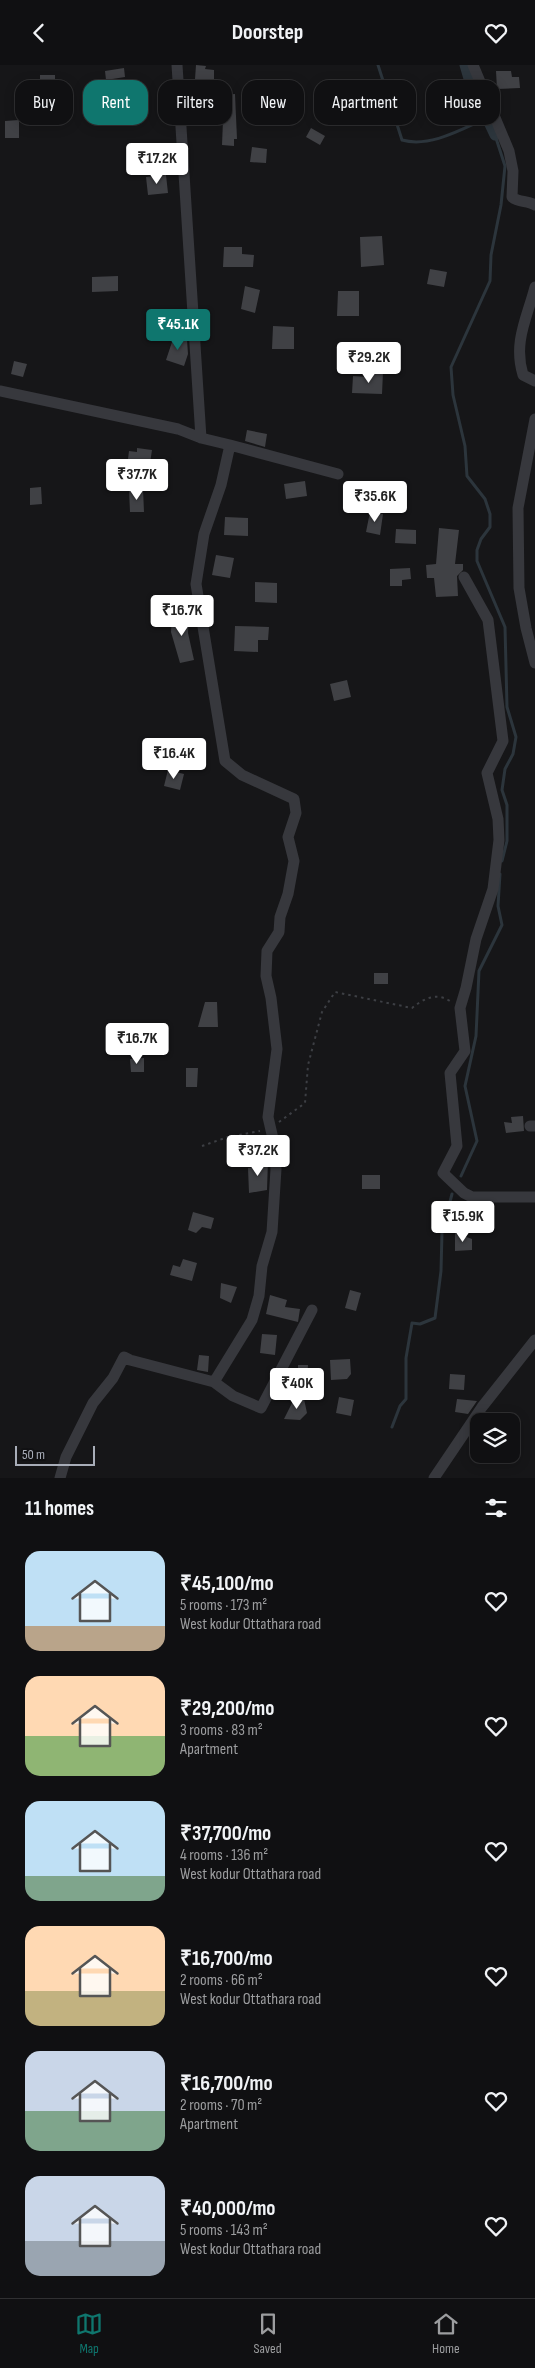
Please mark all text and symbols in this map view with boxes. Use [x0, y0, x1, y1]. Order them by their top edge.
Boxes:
icon: back [25, 19, 53, 47]
text: Doorstep [232, 19, 303, 46]
icon: heart [482, 19, 510, 47]
chip: Buy [15, 80, 73, 125]
chip: Rent [83, 80, 148, 125]
chip: Filters [158, 80, 232, 125]
chip: New [242, 80, 304, 125]
chip: Apartment [314, 80, 416, 125]
chip: House [426, 80, 500, 125]
pin: ₹17.2K [116, 143, 198, 185]
text: ₹17.2K [137, 149, 177, 168]
pin: ₹45.1K [137, 309, 219, 351]
text: ₹45.1K [157, 315, 199, 334]
pin: ₹29.2K [328, 341, 410, 384]
text: ₹29.2K [348, 348, 390, 367]
pin: ₹37.7K [96, 459, 178, 501]
text: ₹37.7K [117, 465, 157, 484]
pin: ₹35.6K [334, 481, 416, 523]
text: ₹35.6K [354, 487, 396, 506]
pin: ₹16.7K [141, 595, 223, 637]
text: ₹16.7K [162, 601, 202, 620]
pin: ₹16.4K [133, 737, 215, 780]
text: ₹16.4K [153, 744, 195, 763]
pin: ₹16.7K [96, 1023, 178, 1065]
text: ₹16.7K [117, 1029, 157, 1048]
pin: ₹37.2K [217, 1135, 299, 1177]
text: ₹37.2K [238, 1141, 278, 1160]
pin: ₹15.9K [422, 1201, 504, 1243]
text: ₹15.9K [442, 1207, 484, 1226]
pin: ₹40K [267, 1367, 327, 1410]
text: ₹40K [281, 1374, 313, 1393]
map controls [470, 1413, 520, 1463]
button: layers [470, 1413, 520, 1463]
scale bar [15, 1443, 95, 1466]
text: 50 m [22, 1446, 45, 1463]
icon: filters [482, 1494, 510, 1522]
text: 11 homes [25, 1496, 94, 1521]
icon: home [65, 1571, 125, 1631]
text: ₹45,100/mo [180, 1571, 274, 1596]
icon: heart [482, 1587, 510, 1615]
text: 5 rooms · 173 m² [180, 1596, 267, 1615]
text: West kodur Ottathara road [180, 1615, 321, 1634]
icon: home [65, 1696, 125, 1756]
text: ₹29,200/mo [180, 1696, 274, 1721]
icon: heart [482, 1712, 510, 1740]
text: 3 rooms · 83 m² [180, 1721, 263, 1740]
text: Apartment [180, 1740, 238, 1759]
icon: home [65, 1821, 125, 1881]
text: ₹37,700/mo [180, 1821, 271, 1846]
icon: heart [482, 1837, 510, 1865]
text: 4 rooms · 136 m² [180, 1846, 268, 1865]
text: West kodur Ottathara road [180, 1865, 321, 1884]
icon: home [65, 1946, 125, 2006]
text: ₹16,700/mo [180, 1946, 273, 1971]
icon: heart [482, 1962, 510, 1990]
text: 2 rooms · 66 m² [180, 1971, 263, 1990]
text: West kodur Ottathara road [180, 1990, 321, 2009]
icon: home [65, 2071, 125, 2131]
text: ₹16,700/mo [180, 2071, 273, 2096]
icon: heart [482, 2087, 510, 2115]
text: 2 rooms · 70 m² [180, 2096, 262, 2115]
text: Apartment [180, 2115, 238, 2134]
icon: home [65, 2196, 125, 2256]
text: ₹40,000/mo [180, 2196, 275, 2221]
icon: heart [482, 2212, 510, 2240]
text: 5 rooms · 143 m² [180, 2221, 268, 2240]
text: West kodur Ottathara road [180, 2240, 321, 2259]
tab: Map [75, 2310, 103, 2357]
tab: Saved [253, 2310, 282, 2357]
tab: Home [432, 2310, 460, 2357]

